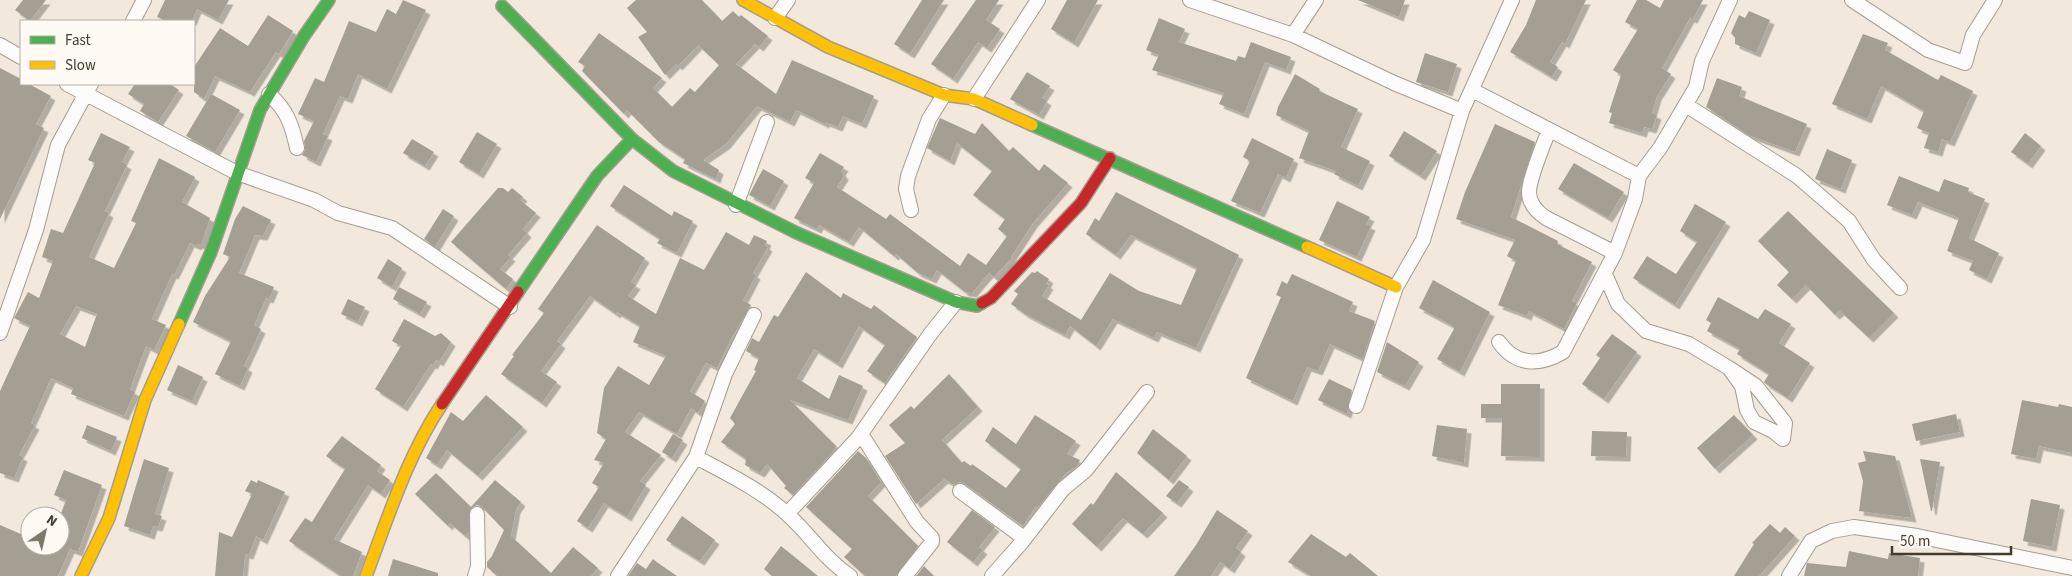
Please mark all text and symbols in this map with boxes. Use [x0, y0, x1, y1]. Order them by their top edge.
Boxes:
legend [20, 20, 195, 85]
text: Fast [65, 30, 91, 51]
text: Slow [65, 55, 96, 76]
north arrow [20, 506, 70, 556]
text: N [42, 510, 61, 532]
scale bar [1892, 524, 2011, 556]
text: 50 m [1900, 531, 1930, 552]

